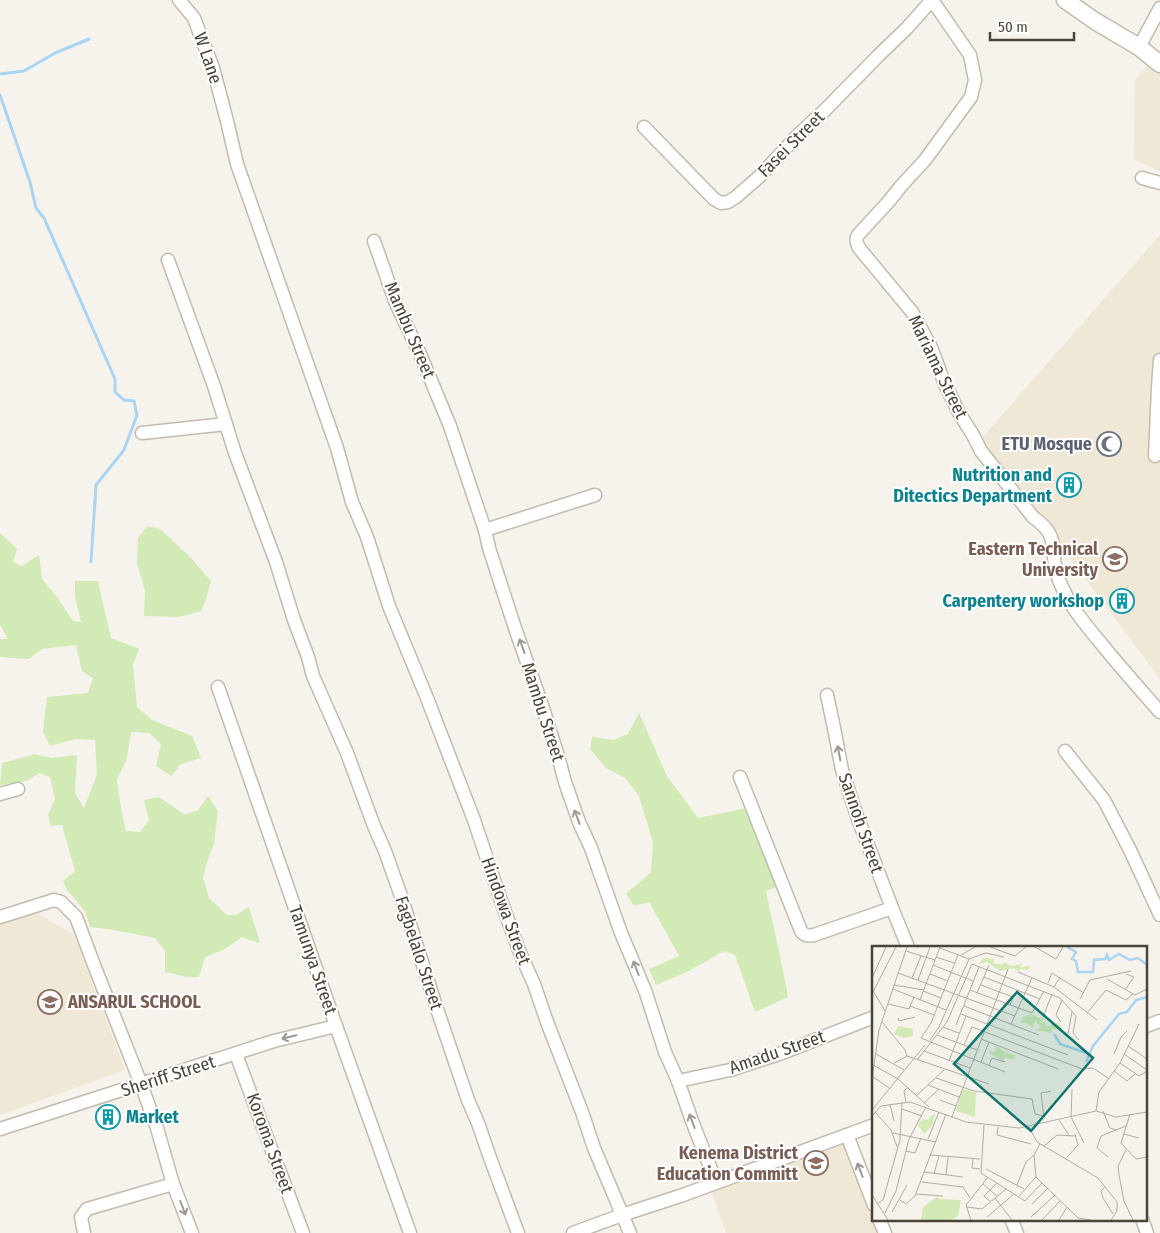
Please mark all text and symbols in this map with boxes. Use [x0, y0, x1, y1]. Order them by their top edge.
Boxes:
scale bar [990, 10, 1074, 42]
text: 50 m [998, 18, 1028, 36]
street label: W Lane [189, 29, 227, 87]
street label: Fasei Street [753, 106, 829, 182]
street label: Mambu Street [380, 278, 440, 382]
street label: Mariama Street [903, 312, 973, 422]
mosque icon: ETU Mosque [1096, 431, 1122, 457]
place label: ETU Mosque [1002, 433, 1092, 455]
place label: Nutrition and Ditectics Department [893, 464, 1053, 507]
building icon: Nutrition and Ditectics Department [1056, 472, 1082, 498]
place label: Eastern Technical University [968, 538, 1098, 581]
school or university icon: Eastern Technical University [1102, 546, 1128, 572]
building icon: Carpentery workshop [1109, 588, 1135, 614]
place label: Carpentery workshop [943, 590, 1104, 612]
one-way arrow [517, 639, 526, 654]
street label: Mambu Street [517, 660, 569, 764]
one-way arrow [833, 745, 843, 761]
street label: Sannoh Street [834, 770, 888, 876]
one-way arrow [572, 810, 582, 825]
street label: Hindowa Street [476, 854, 536, 968]
street label: Fagbelalo Street [390, 893, 448, 1013]
street label: Tamunya Street [284, 903, 342, 1018]
inset map [872, 946, 1148, 1220]
one-way arrow [631, 961, 640, 976]
school or university icon: ANSARUL SCHOOL [37, 989, 63, 1015]
place label: ANSARUL SCHOOL [67, 991, 202, 1013]
street label: Amadu Street [726, 1025, 828, 1079]
one-way arrow [281, 1033, 297, 1042]
street label: Sheriff Street [118, 1050, 218, 1102]
street label: Koroma Street [242, 1090, 298, 1196]
building icon: Market [95, 1104, 121, 1130]
place label: Market [126, 1106, 180, 1128]
one-way arrow [687, 1114, 696, 1129]
place label: Kenema District Education Committ [657, 1142, 799, 1185]
school or university icon: Kenema District Education Committ [803, 1150, 829, 1176]
one-way arrow [855, 1163, 864, 1178]
one-way arrow [179, 1200, 188, 1216]

